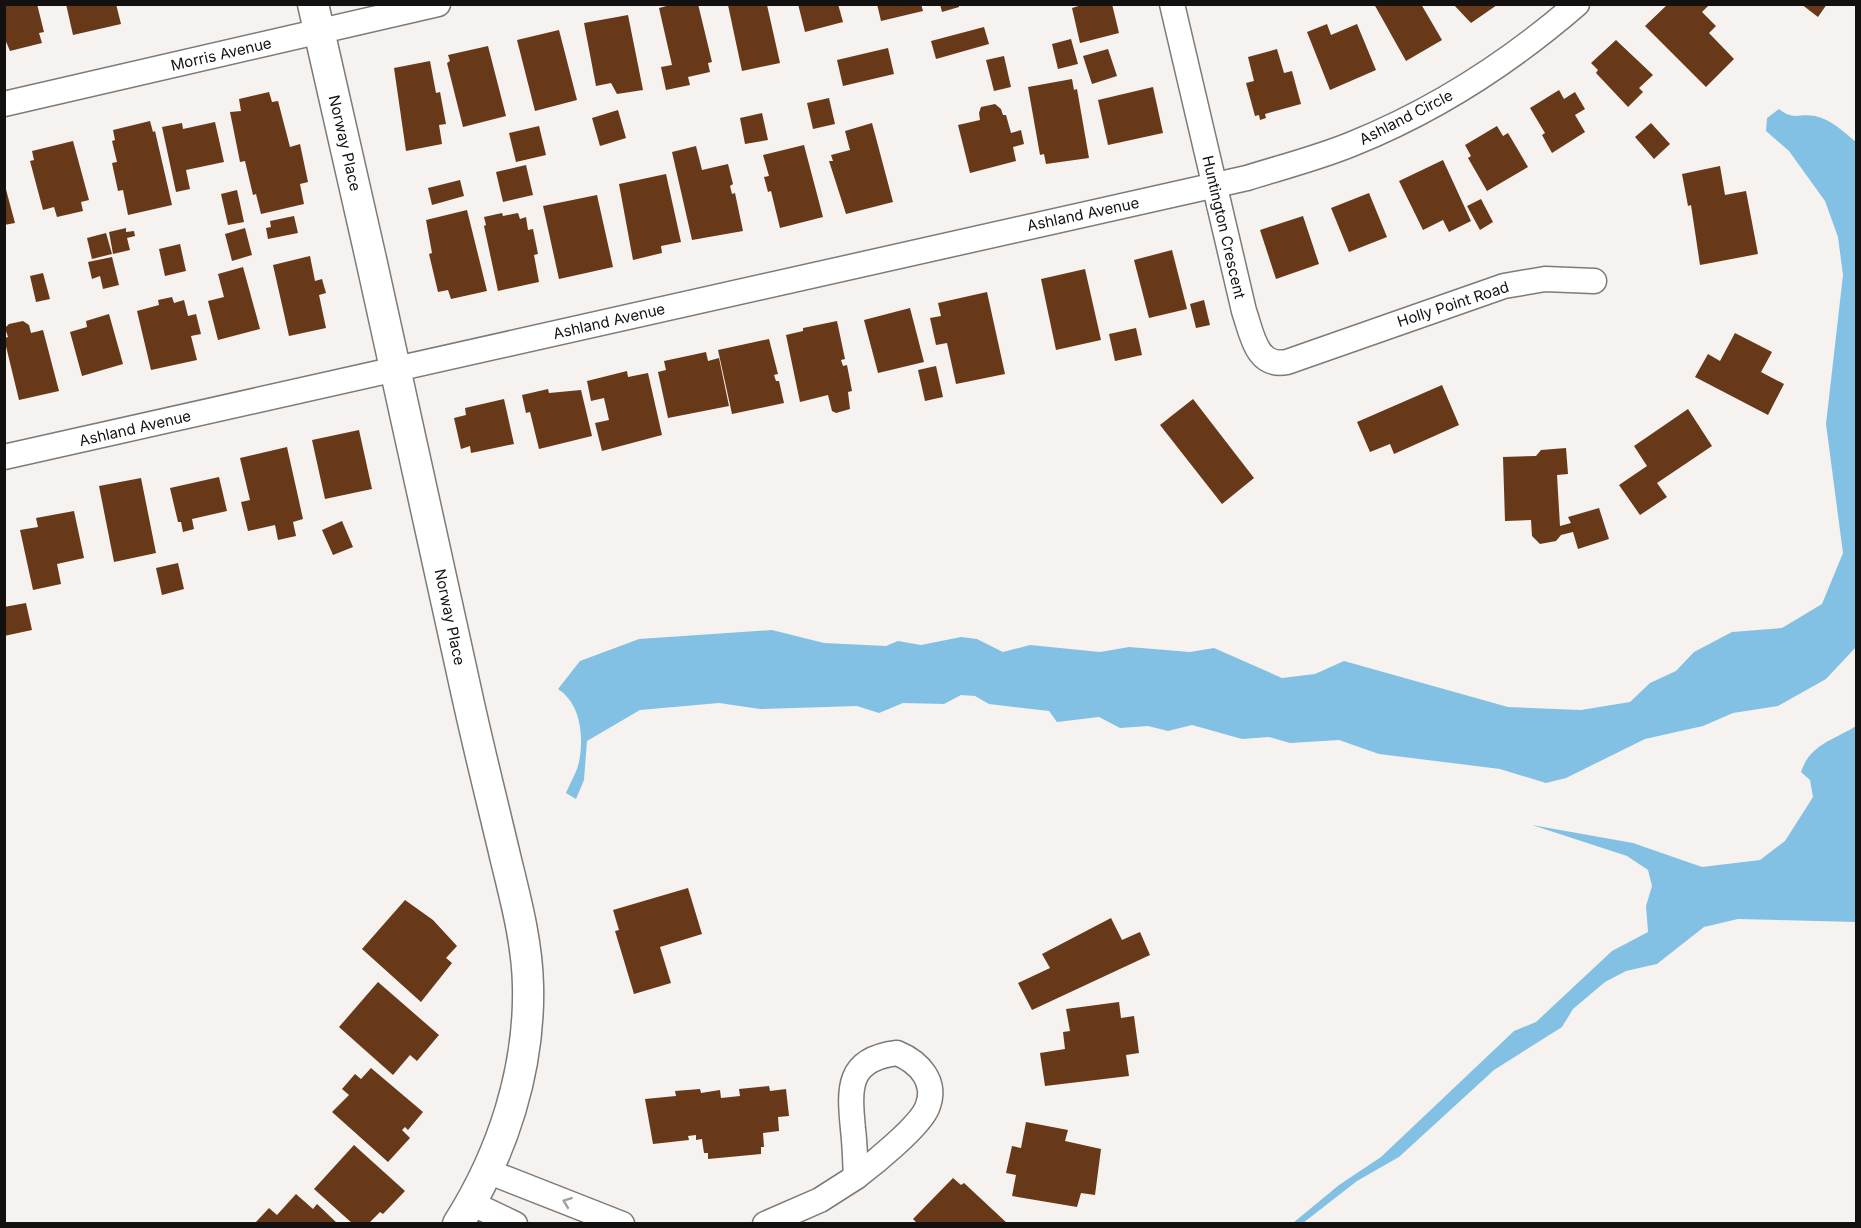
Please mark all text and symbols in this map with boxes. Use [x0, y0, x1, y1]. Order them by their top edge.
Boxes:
street label: Morris Avenue [169, 33, 273, 75]
street label: Ashland Circle [1356, 85, 1456, 149]
street label: Norway Place [325, 93, 365, 193]
street label: Huntington Crescent [1198, 154, 1250, 301]
street label: Ashland Avenue [1025, 193, 1141, 235]
street label: Holly Point Road [1395, 277, 1511, 331]
street label: Ashland Avenue [551, 299, 667, 343]
street label: Ashland Avenue [77, 406, 193, 450]
street label: Norway Place [431, 567, 469, 667]
one-way arrow [562, 1197, 573, 1209]

